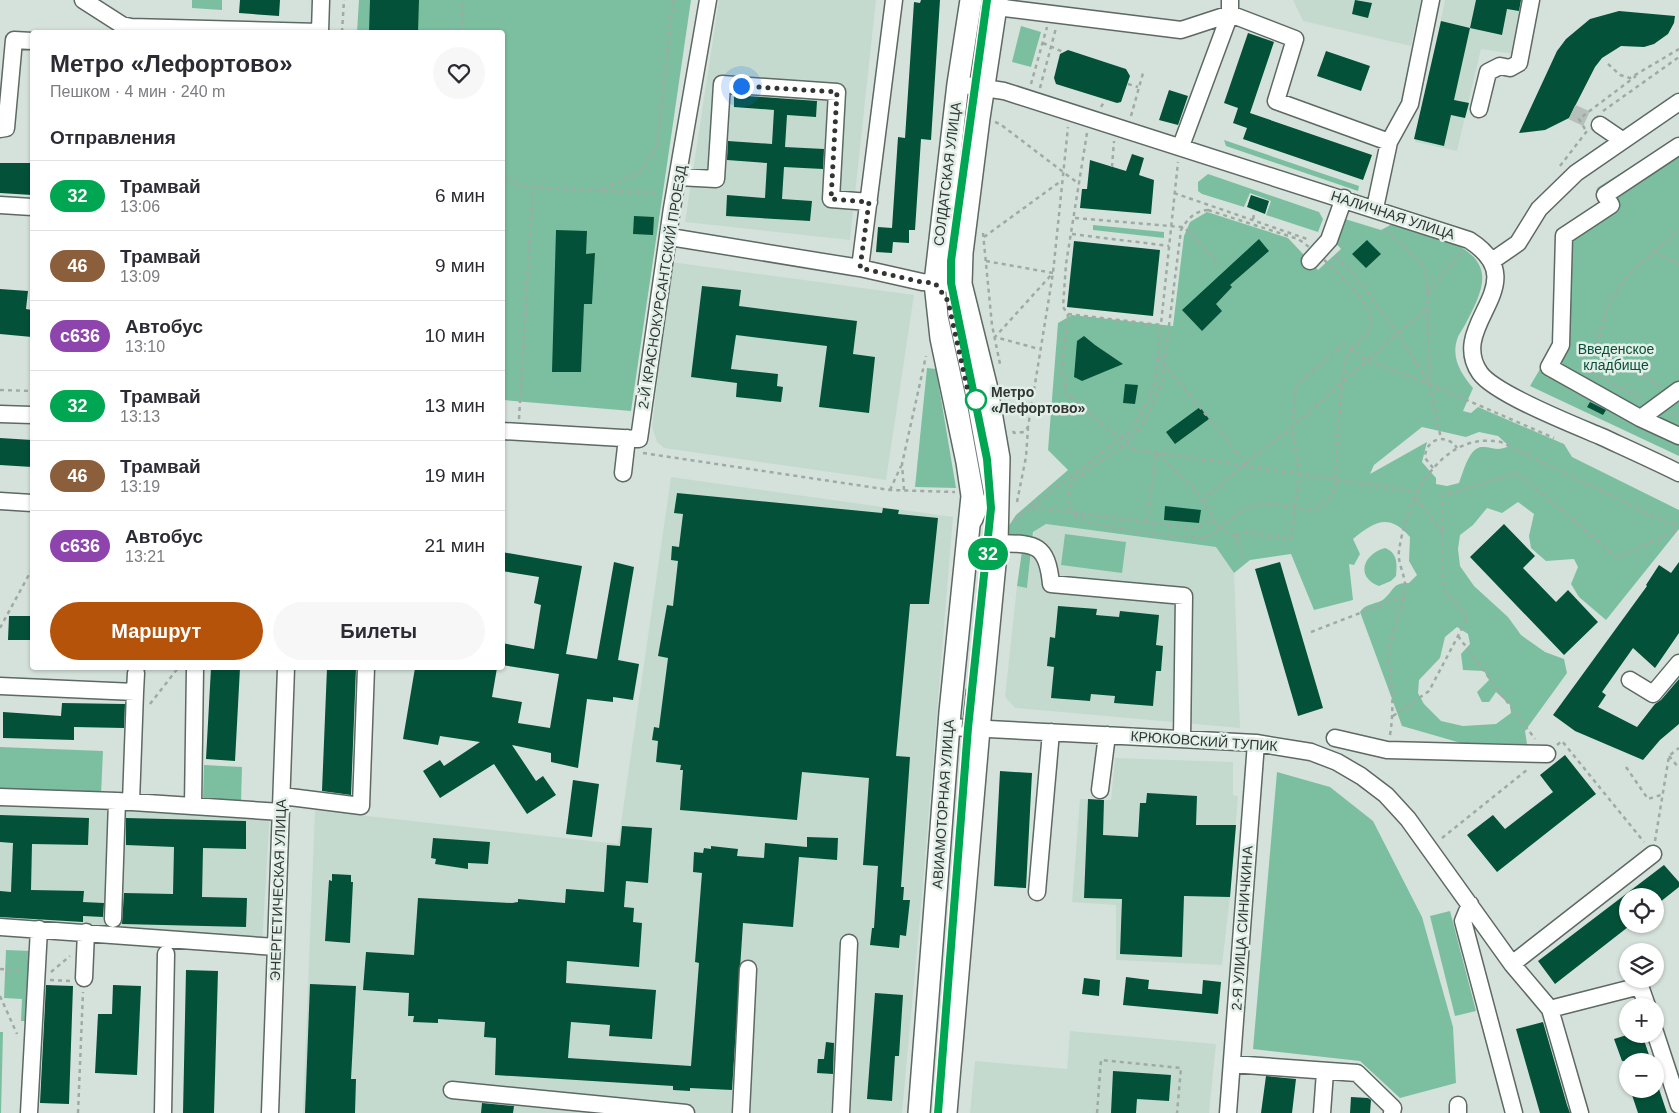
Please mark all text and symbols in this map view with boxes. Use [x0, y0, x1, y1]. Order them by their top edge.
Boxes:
button: heart [433, 47, 485, 99]
text: Метро «Лефортово» [50, 50, 293, 77]
your location [729, 74, 754, 99]
text: Пешком · 4 мин · 240 m [50, 83, 225, 100]
street label: СОЛДАТСКАЯ УЛИЦА [930, 100, 964, 247]
text: Отправления [50, 127, 176, 148]
street label: 2-Й КРАСНОКУРСАНТСКИЙ ПРОЕЗД [634, 163, 689, 410]
text: Трамвай [120, 176, 201, 197]
text: 6 мин [435, 185, 485, 206]
text: 32 [67, 186, 88, 206]
street label: НАЛИЧНАЯ УЛИЦА [1329, 187, 1458, 243]
text: 13:06 [120, 198, 160, 215]
text: Трамвай [120, 246, 201, 267]
text: 9 мин [435, 255, 485, 276]
text: 46 [67, 256, 88, 276]
text: 13:09 [120, 268, 160, 285]
text: Автобус [125, 316, 203, 337]
text: 10 мин [424, 325, 485, 346]
text: с636 [60, 326, 100, 346]
text: 13:10 [125, 338, 165, 355]
park label: Введенское кладбище [1578, 341, 1655, 373]
place label: Метро «Лефортово» [991, 384, 1086, 416]
text: Трамвай [120, 386, 201, 407]
marker: Метро «Лефортово» [965, 389, 987, 411]
text: 13 мин [424, 395, 485, 416]
text: 32 [67, 396, 88, 416]
text: 13:13 [120, 408, 160, 425]
text: Трамвай [120, 456, 201, 477]
text: 19 мин [424, 465, 485, 486]
text: 46 [67, 466, 88, 486]
text: 13:19 [120, 478, 160, 495]
text: Автобус [125, 526, 203, 547]
text: 21 мин [424, 535, 485, 556]
text: с636 [60, 536, 100, 556]
line badge: 32 [966, 538, 1010, 570]
text: 32 [978, 544, 998, 564]
text: 13:21 [125, 548, 165, 565]
button: Маршрут [50, 602, 263, 660]
button: Билеты [273, 602, 485, 660]
street label: АВИАМОТОРНАЯ УЛИЦА [929, 718, 957, 889]
street label: КРЮКОВСКИЙ ТУПИК [1130, 727, 1279, 754]
street label: ЭНЕРГЕТИЧЕСКАЯ УЛИЦА [267, 798, 289, 981]
street label: 2-Я УЛИЦА СИНИЧКИНА [1228, 844, 1256, 1011]
map controls [1619, 888, 1664, 1098]
button: locate [1619, 888, 1664, 933]
button: layers [1619, 943, 1664, 988]
button: + [1619, 998, 1664, 1043]
button: − [1619, 1053, 1664, 1098]

